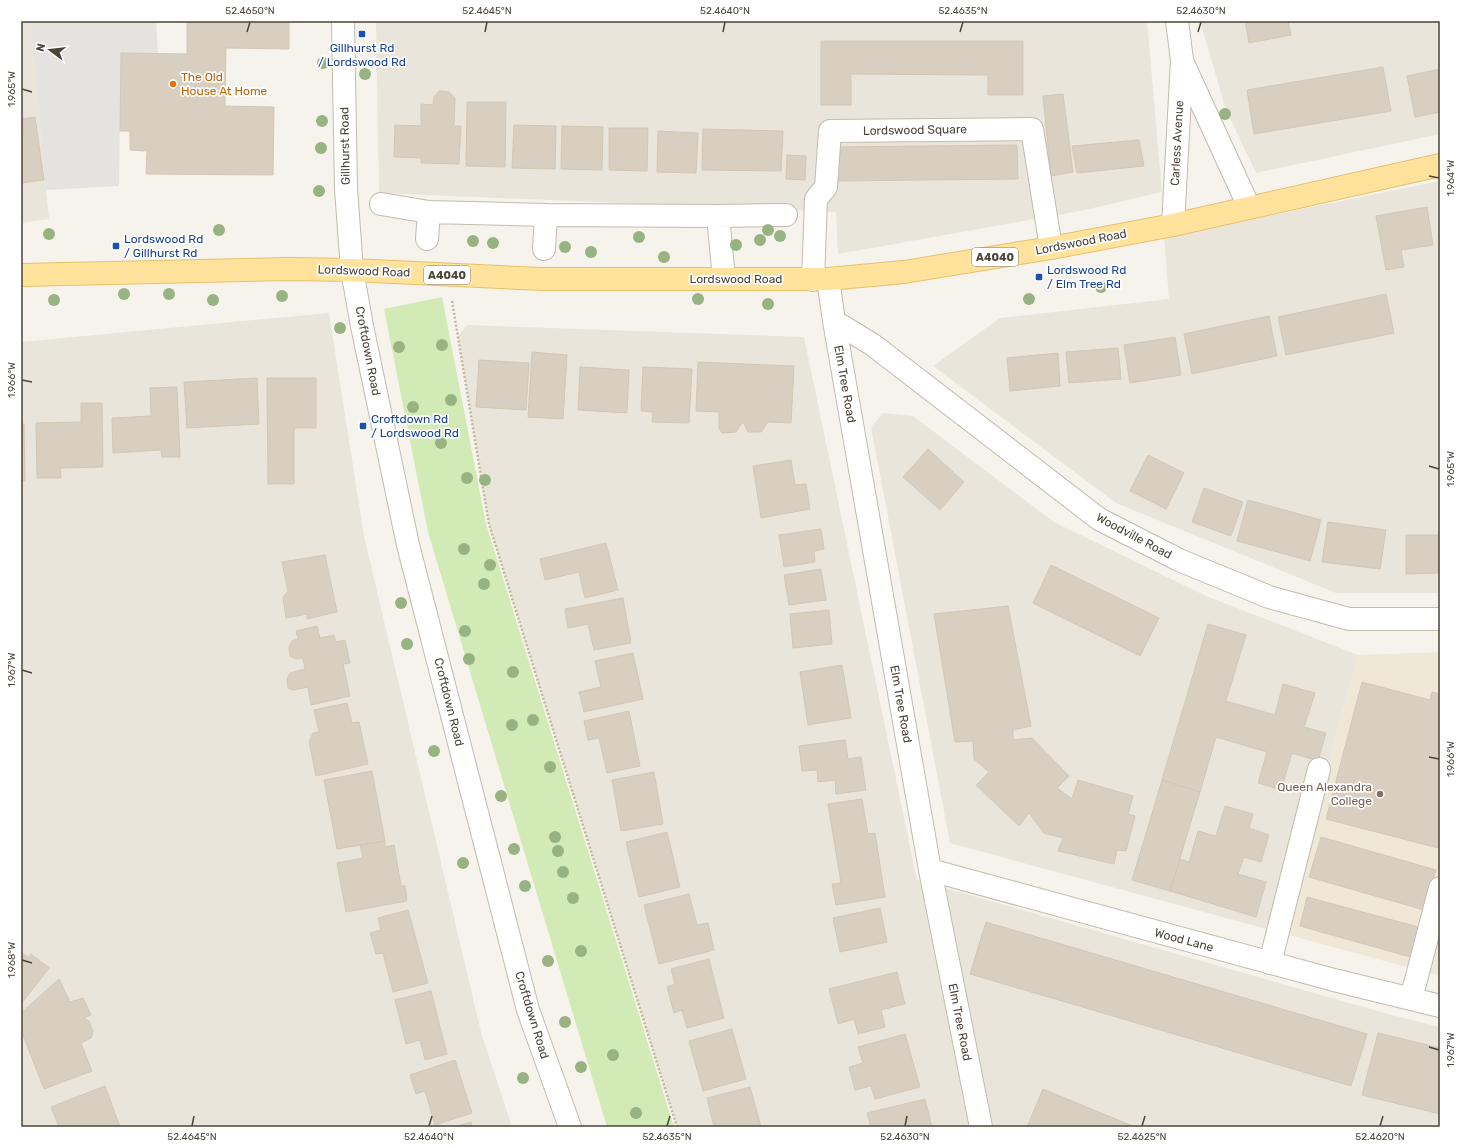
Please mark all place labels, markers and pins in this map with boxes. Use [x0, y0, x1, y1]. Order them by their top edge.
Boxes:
marker: Gillhurst Rd / Lordswood Rd [357, 29, 367, 39]
place label: Gillhurst Rd / Lordswood Rd [318, 41, 406, 69]
place label: The Old House At Home [181, 70, 268, 98]
marker: The Old House At Home [168, 79, 178, 89]
place label: Lordswood Rd / Gillhurst Rd [124, 232, 203, 260]
marker: Lordswood Rd / Gillhurst Rd [111, 241, 121, 251]
place label: Lordswood Rd / Elm Tree Rd [1047, 263, 1126, 291]
marker: Lordswood Rd / Elm Tree Rd [1034, 272, 1044, 282]
place label: Croftdown Rd / Lordswood Rd [371, 412, 459, 440]
marker: Croftdown Rd / Lordswood Rd [358, 421, 368, 431]
place label: Queen Alexandra College [1277, 780, 1372, 808]
marker: Queen Alexandra College [1375, 789, 1385, 799]

